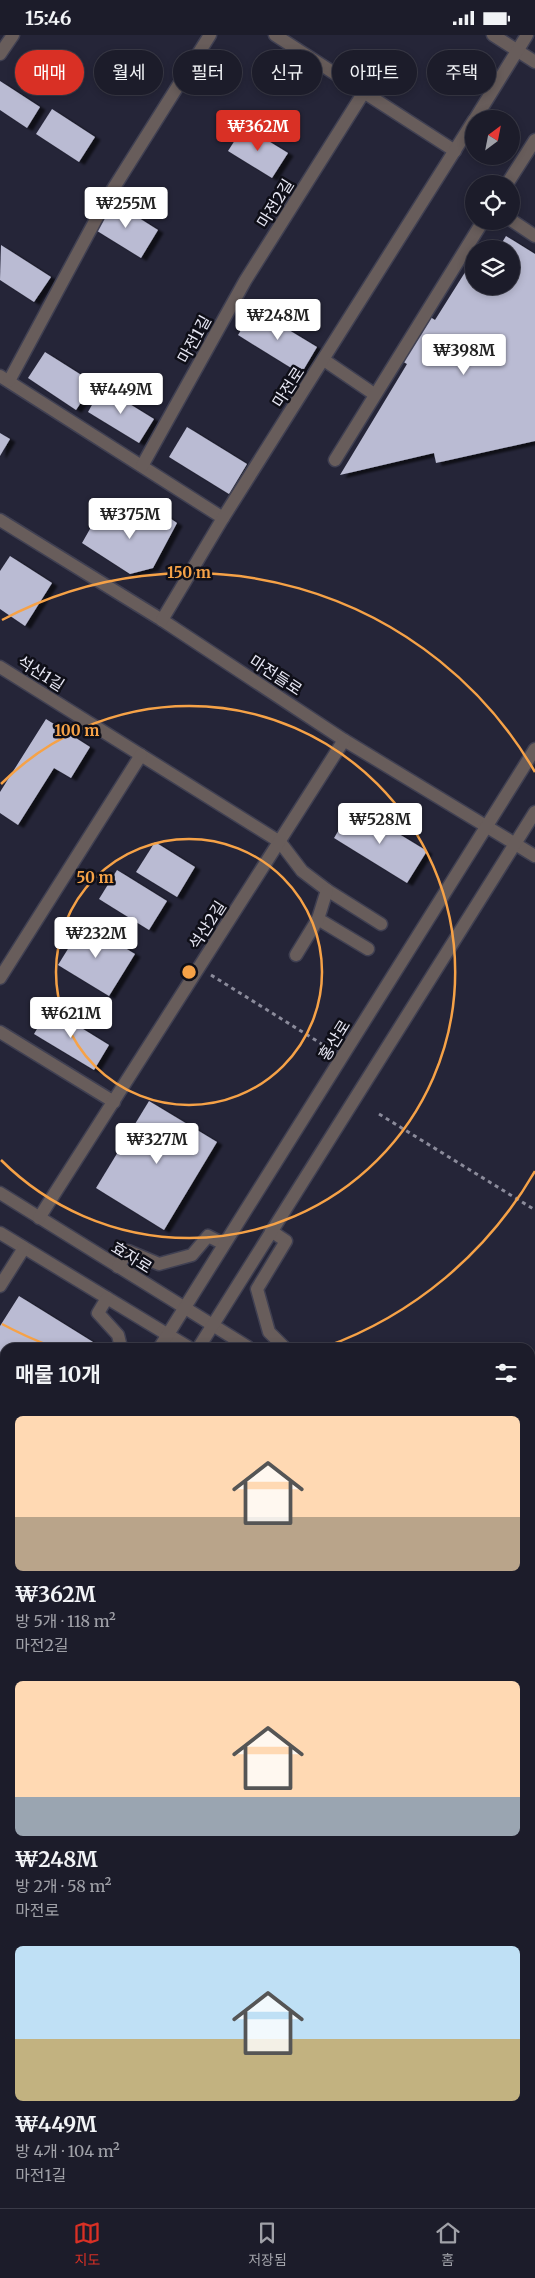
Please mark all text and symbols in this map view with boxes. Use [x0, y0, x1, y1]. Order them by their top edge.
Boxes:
text: 15:46 [25, 6, 72, 30]
chip: 매매 [15, 50, 84, 95]
chip: 월세 [94, 50, 163, 95]
chip: 필터 [173, 50, 242, 95]
chip: 신규 [252, 50, 322, 95]
chip: 아파트 [332, 50, 417, 95]
chip: 주택 [427, 50, 496, 95]
pin: ₩362M [223, 109, 293, 152]
north arrow [465, 110, 520, 165]
map controls [465, 110, 520, 295]
text: ₩362M [227, 116, 289, 136]
street label: 마전2길 [252, 175, 298, 231]
button: locate [465, 175, 520, 230]
pin: ₩255M [91, 187, 161, 229]
text: ₩255M [96, 193, 156, 213]
button: layers [465, 240, 520, 295]
pin: ₩248M [243, 299, 313, 341]
text: ₩248M [246, 305, 310, 325]
street label: 마전1길 [173, 312, 215, 366]
pin: ₩398M [429, 333, 499, 376]
text: ₩398M [433, 340, 495, 360]
street label: 마전로 [268, 363, 309, 411]
pin: ₩449M [86, 373, 156, 415]
text: ₩449M [90, 379, 152, 399]
pin: ₩375M [95, 497, 165, 540]
text: ₩375M [100, 504, 160, 524]
text: 150 m [167, 563, 211, 582]
street label: 석산1길 [14, 651, 68, 695]
street label: 마전들로 [246, 651, 306, 700]
text: 100 m [55, 721, 99, 740]
pin: ₩528M [345, 803, 415, 845]
text: ₩528M [349, 809, 411, 829]
text: 50 m [76, 868, 114, 887]
street label: 석산2길 [184, 897, 230, 953]
pin: ₩232M [61, 917, 131, 959]
text: ₩232M [65, 923, 127, 943]
centre of rings [180, 963, 198, 981]
pin: ₩621M [36, 997, 106, 1039]
text: ₩621M [41, 1003, 101, 1023]
street label: 홍산로 [314, 1016, 354, 1064]
pin: ₩327M [122, 1123, 192, 1165]
text: ₩327M [127, 1129, 188, 1149]
street label: 효자로 [108, 1237, 156, 1277]
icon: filters [492, 1359, 520, 1387]
text: 매물 10개 [15, 1361, 101, 1388]
icon: home [223, 1448, 313, 1538]
text: ₩362M [15, 1581, 96, 1608]
text: 방 5개 · 118 m² [15, 1611, 116, 1631]
text: 마전2길 [15, 1635, 69, 1655]
icon: home [223, 1713, 313, 1803]
text: ₩248M [15, 1846, 98, 1873]
text: 방 2개 · 58 m² [15, 1876, 111, 1896]
text: 마전로 [15, 1900, 59, 1920]
icon: home [223, 1978, 313, 2068]
text: ₩449M [15, 2111, 97, 2138]
text: 방 4개 · 104 m² [15, 2141, 120, 2161]
text: 마전1길 [15, 2165, 66, 2185]
tab: 지도 [73, 2219, 101, 2269]
tab: 저장됨 [248, 2219, 287, 2269]
tab: 홈 [434, 2219, 462, 2269]

